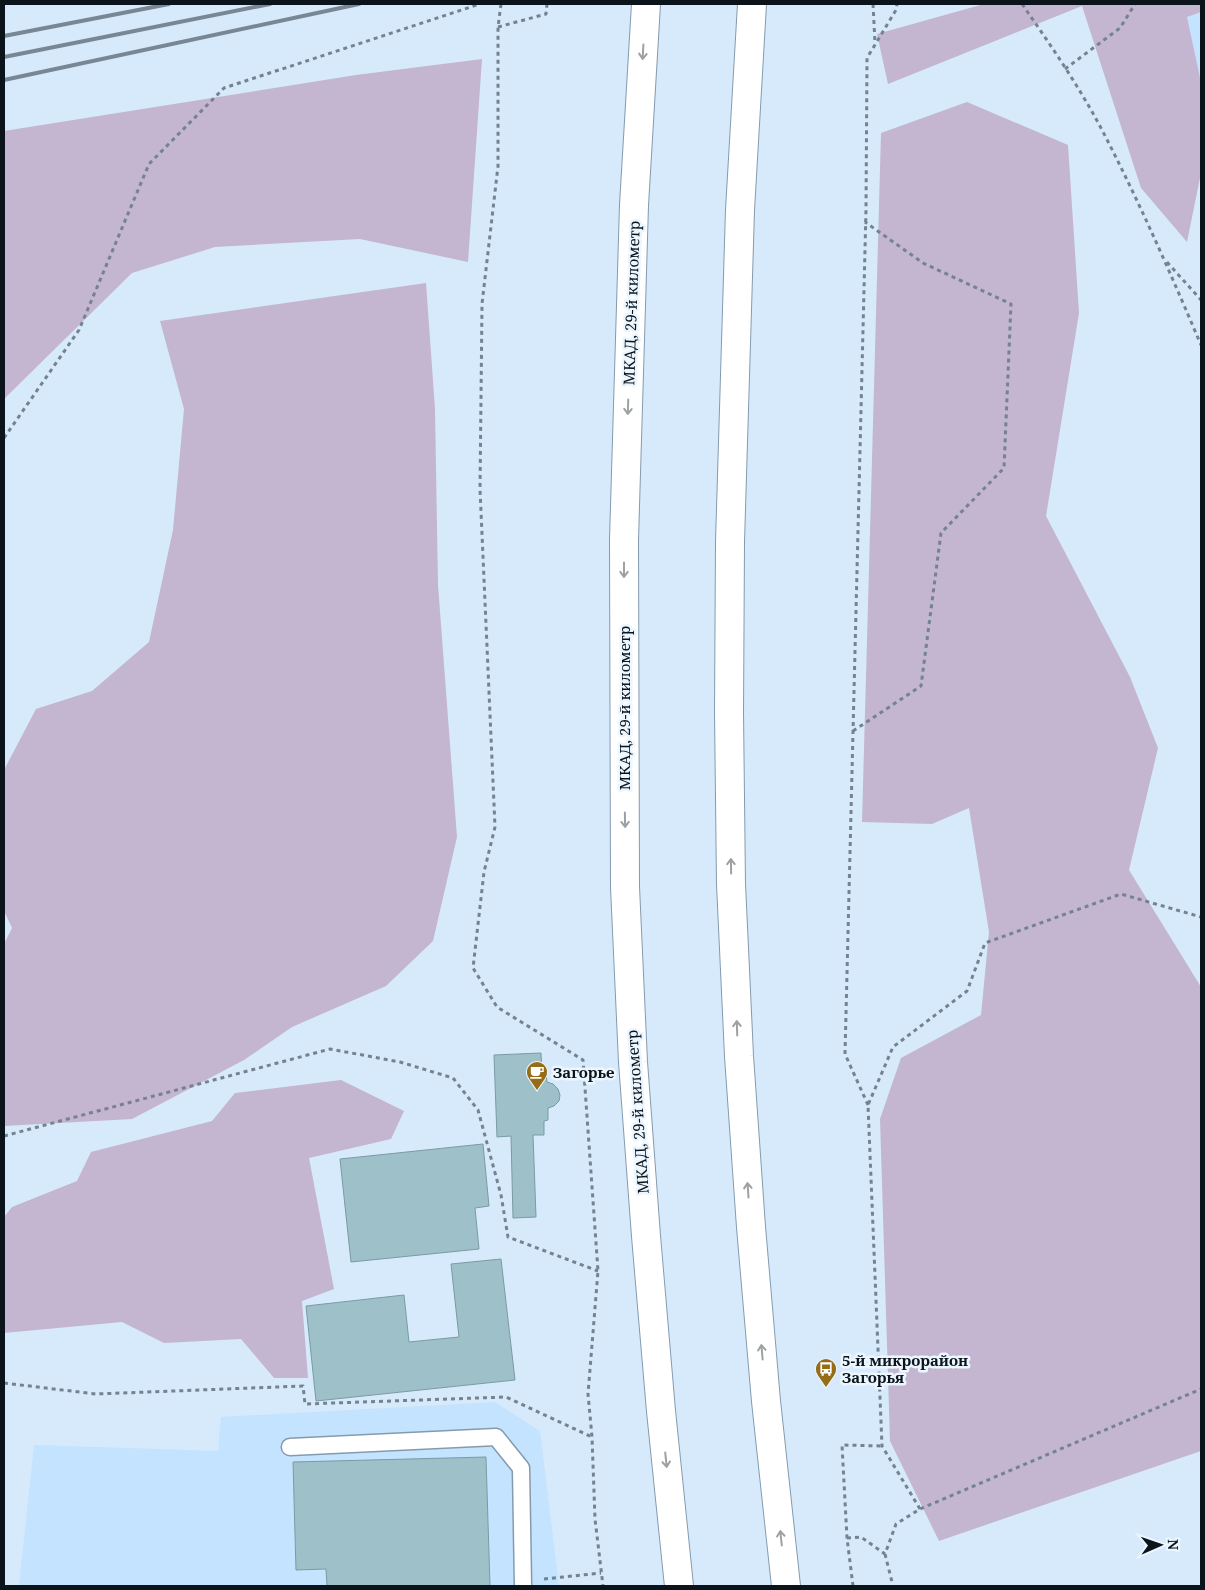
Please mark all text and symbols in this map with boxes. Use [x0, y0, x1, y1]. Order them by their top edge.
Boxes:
one-way arrow [639, 44, 648, 60]
street label: МКАД, 29-й километр [618, 220, 644, 386]
one-way arrow [623, 398, 633, 415]
one-way arrow [619, 561, 629, 577]
street label: МКАД, 29-й километр [614, 626, 634, 790]
one-way arrow [620, 811, 630, 827]
one-way arrow [726, 858, 736, 874]
one-way arrow [733, 1020, 742, 1036]
street label: МКАД, 29-й километр [621, 1029, 653, 1195]
cafe icon: Загорье [525, 1060, 549, 1091]
place label: Загорье [553, 1062, 615, 1082]
one-way arrow [744, 1182, 753, 1198]
one-way arrow [757, 1344, 767, 1360]
place label: 5-й микрорайон Загорья [842, 1350, 968, 1387]
bus stop icon: 5-й микрорайон Загорья [814, 1357, 838, 1388]
one-way arrow [661, 1451, 671, 1467]
north arrow [1135, 1520, 1185, 1570]
one-way arrow [776, 1530, 786, 1546]
text: N [1164, 1539, 1183, 1550]

